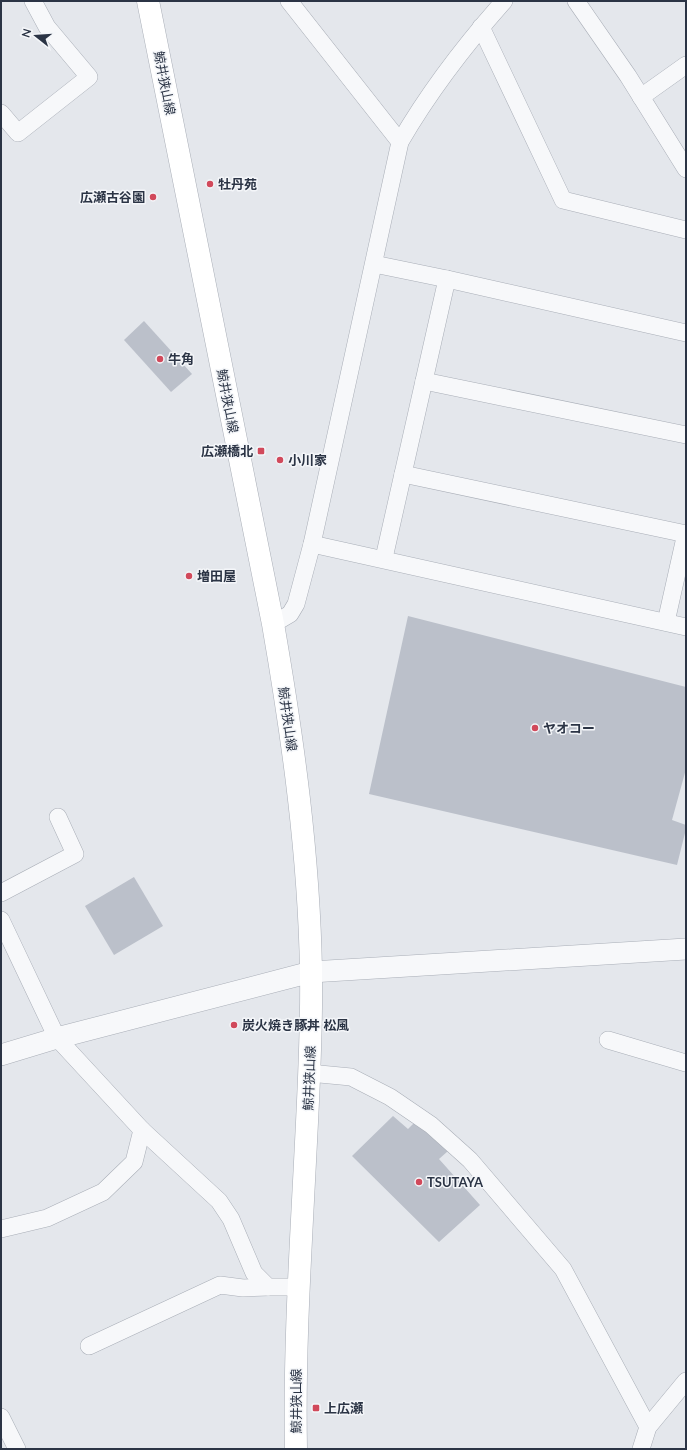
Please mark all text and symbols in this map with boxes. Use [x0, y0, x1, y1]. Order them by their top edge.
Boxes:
north arrow [16, 16, 56, 56]
text: N [19, 27, 33, 39]
street label: 鯨井狭山線 [151, 50, 179, 116]
place label: 牡丹苑 [218, 176, 257, 192]
marker: 牡丹苑 [205, 179, 215, 189]
place label: 広瀬古谷園 [80, 189, 145, 205]
marker: 広瀬古谷園 [148, 192, 158, 202]
place label: 牛角 [168, 351, 194, 367]
marker: 牛角 [155, 354, 165, 364]
street label: 鯨井狭山線 [214, 368, 242, 434]
place label: 広瀬橋北 [201, 443, 253, 459]
marker: 広瀬橋北 [256, 446, 266, 456]
place label: 小川家 [288, 452, 327, 468]
marker: 小川家 [275, 455, 285, 465]
place label: 増田屋 [197, 568, 236, 584]
marker: 増田屋 [184, 571, 194, 581]
street label: 鯨井狭山線 [276, 686, 300, 752]
place label: ヤオコー [543, 720, 595, 736]
marker: ヤオコー [530, 723, 540, 733]
place label: 炭火焼き豚丼 松風 [242, 1017, 349, 1033]
marker: 炭火焼き豚丼 松風 [229, 1020, 239, 1030]
street label: 鯨井狭山線 [300, 1045, 318, 1111]
place label: TSUTAYA [427, 1174, 484, 1190]
marker: TSUTAYA [414, 1177, 424, 1187]
street label: 鯨井狭山線 [288, 1368, 304, 1434]
place label: 上広瀬 [324, 1400, 364, 1416]
marker: 上広瀬 [311, 1403, 321, 1413]

